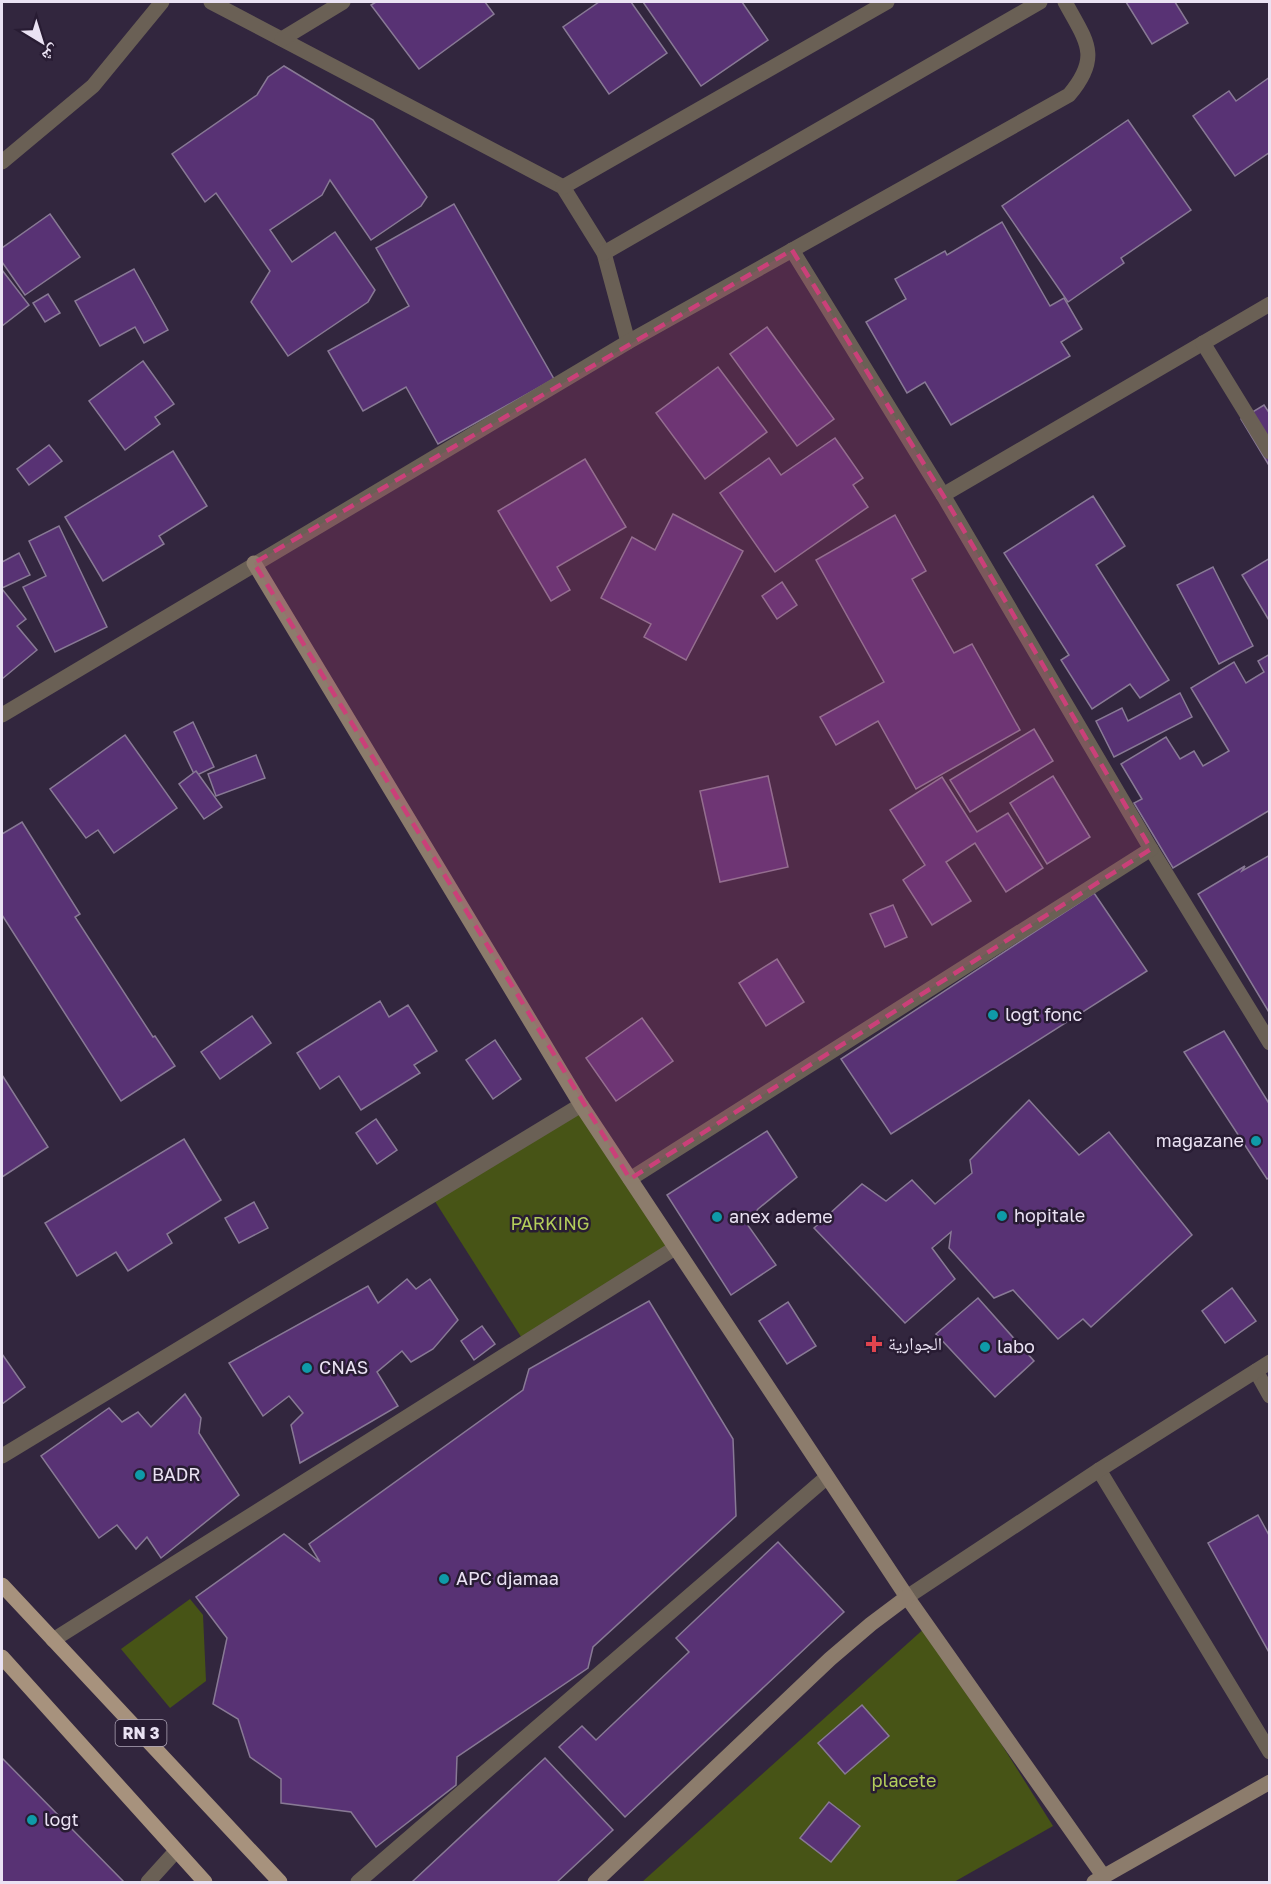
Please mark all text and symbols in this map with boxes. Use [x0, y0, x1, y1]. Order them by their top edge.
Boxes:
north arrow [12, 12, 72, 72]
text: ش [38, 41, 64, 67]
place label: logt fonc [1005, 1003, 1082, 1025]
marker: logt fonc [986, 1008, 1000, 1022]
place label: magazane [1156, 1129, 1244, 1151]
marker: magazane [1249, 1134, 1263, 1148]
place label: hopitale [1014, 1204, 1085, 1226]
place label: anex ademe [729, 1205, 833, 1227]
marker: hopitale [995, 1209, 1009, 1223]
marker: anex ademe [710, 1210, 724, 1224]
park label: PARKING [510, 1212, 590, 1234]
place label: الجوارية [888, 1332, 942, 1354]
marker: الجوارية [865, 1335, 883, 1353]
place label: labo [997, 1335, 1035, 1357]
marker: labo [978, 1340, 992, 1354]
place label: CNAS [319, 1356, 368, 1378]
marker: CNAS [300, 1361, 314, 1375]
place label: BADR [152, 1463, 201, 1485]
marker: BADR [133, 1468, 147, 1482]
place label: APC djamaa [456, 1567, 559, 1589]
marker: APC djamaa [437, 1572, 451, 1586]
road number: RN 3 [116, 1720, 166, 1746]
park label: placete [872, 1769, 936, 1791]
place label: logt [44, 1808, 79, 1830]
marker: logt [25, 1813, 39, 1827]

